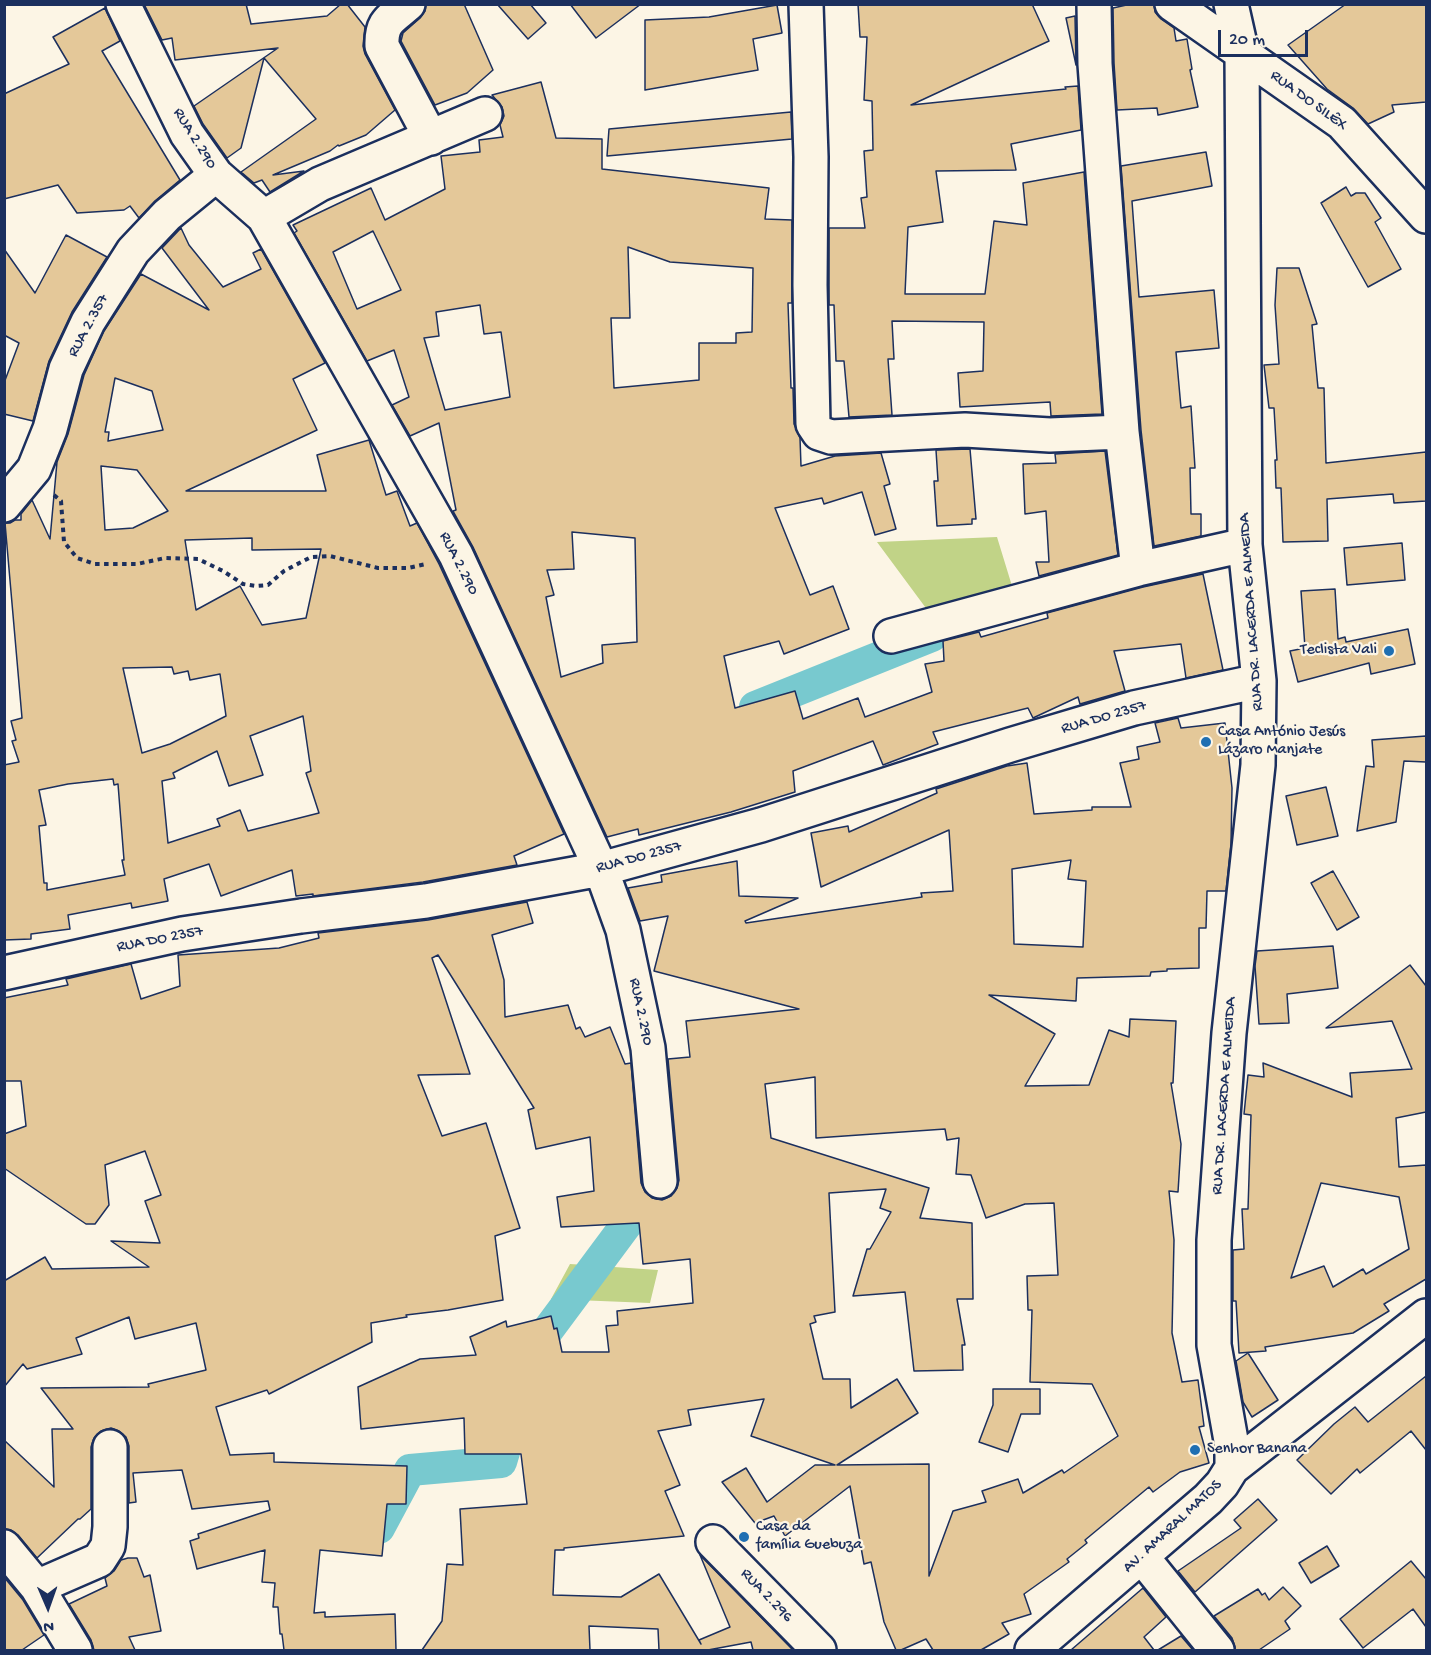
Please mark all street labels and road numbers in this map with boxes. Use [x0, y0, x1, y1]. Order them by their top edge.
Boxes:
street label: RUA DO SILÊX [1266, 67, 1350, 135]
street label: RUA 2.290 [168, 105, 220, 173]
street label: RUA 2.357 [64, 291, 114, 361]
street label: RUA DR. LACERDA E ALMEIDA [1236, 512, 1268, 712]
street label: RUA 2.290 [434, 529, 482, 599]
street label: RUA DO 2357 [1059, 697, 1149, 739]
street label: RUA DO 2357 [594, 837, 684, 879]
street label: RUA DO 2357 [115, 922, 205, 958]
street label: RUA 2.290 [623, 976, 657, 1048]
street label: RUA DR. LACERDA E ALMEIDA [1209, 996, 1241, 1196]
street label: AV. AMARAL MATOS [1120, 1476, 1226, 1578]
street label: RUA 2.296 [736, 1565, 796, 1627]

